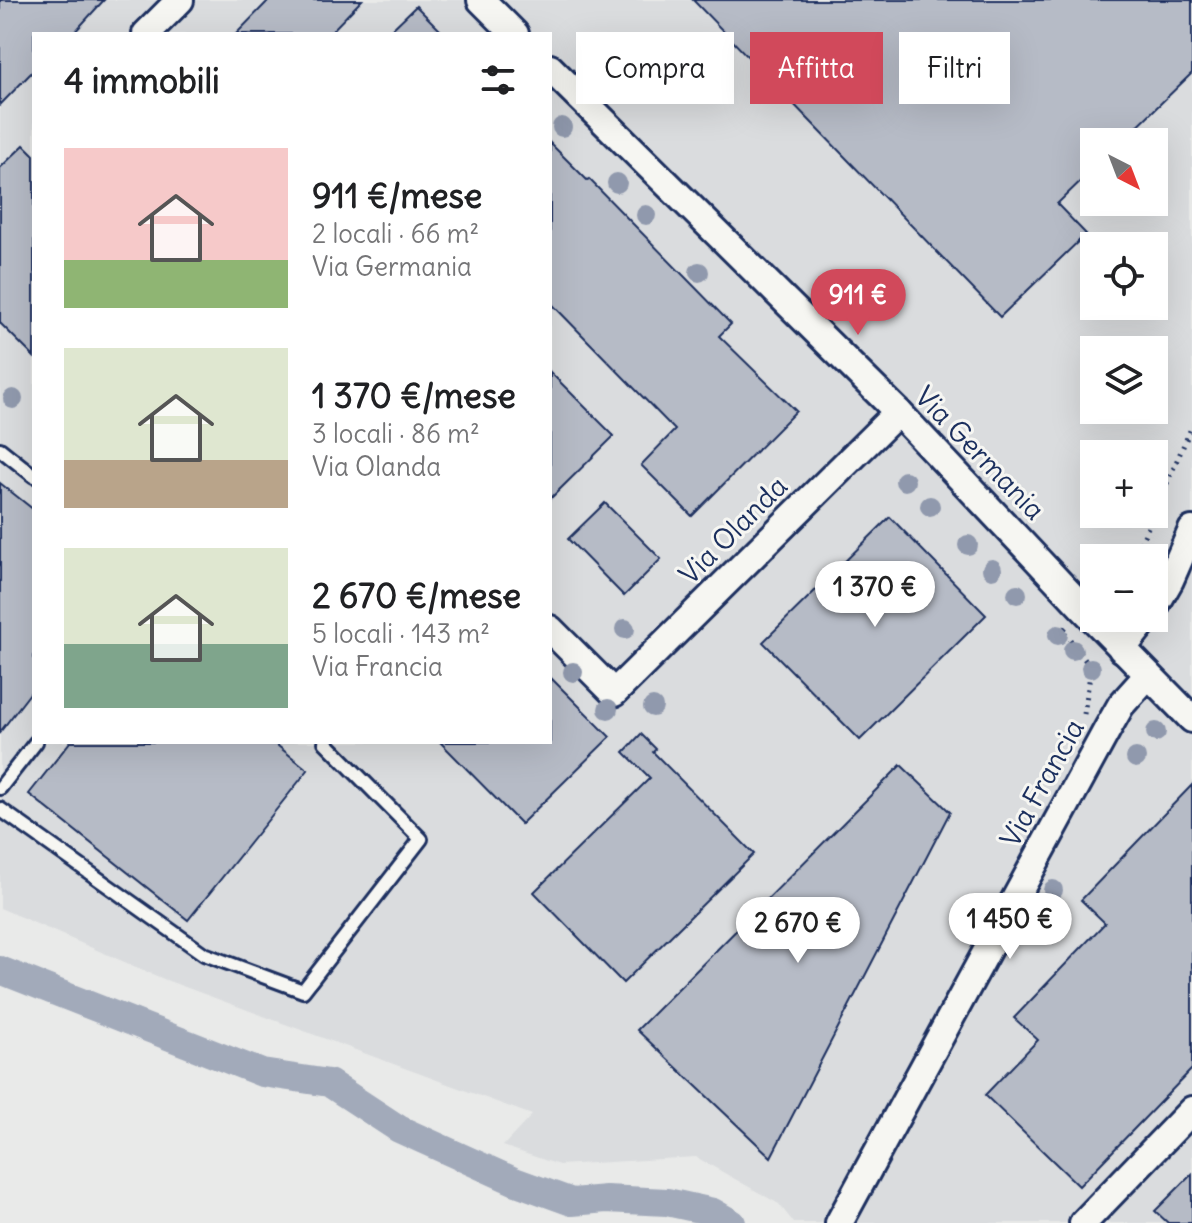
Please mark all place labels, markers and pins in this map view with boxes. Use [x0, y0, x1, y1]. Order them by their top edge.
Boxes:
pin: 911 € [802, 269, 914, 337]
pin: 1 370 € [801, 561, 949, 629]
pin: 1 450 € [936, 893, 1084, 961]
pin: 2 670 € [724, 897, 872, 965]

